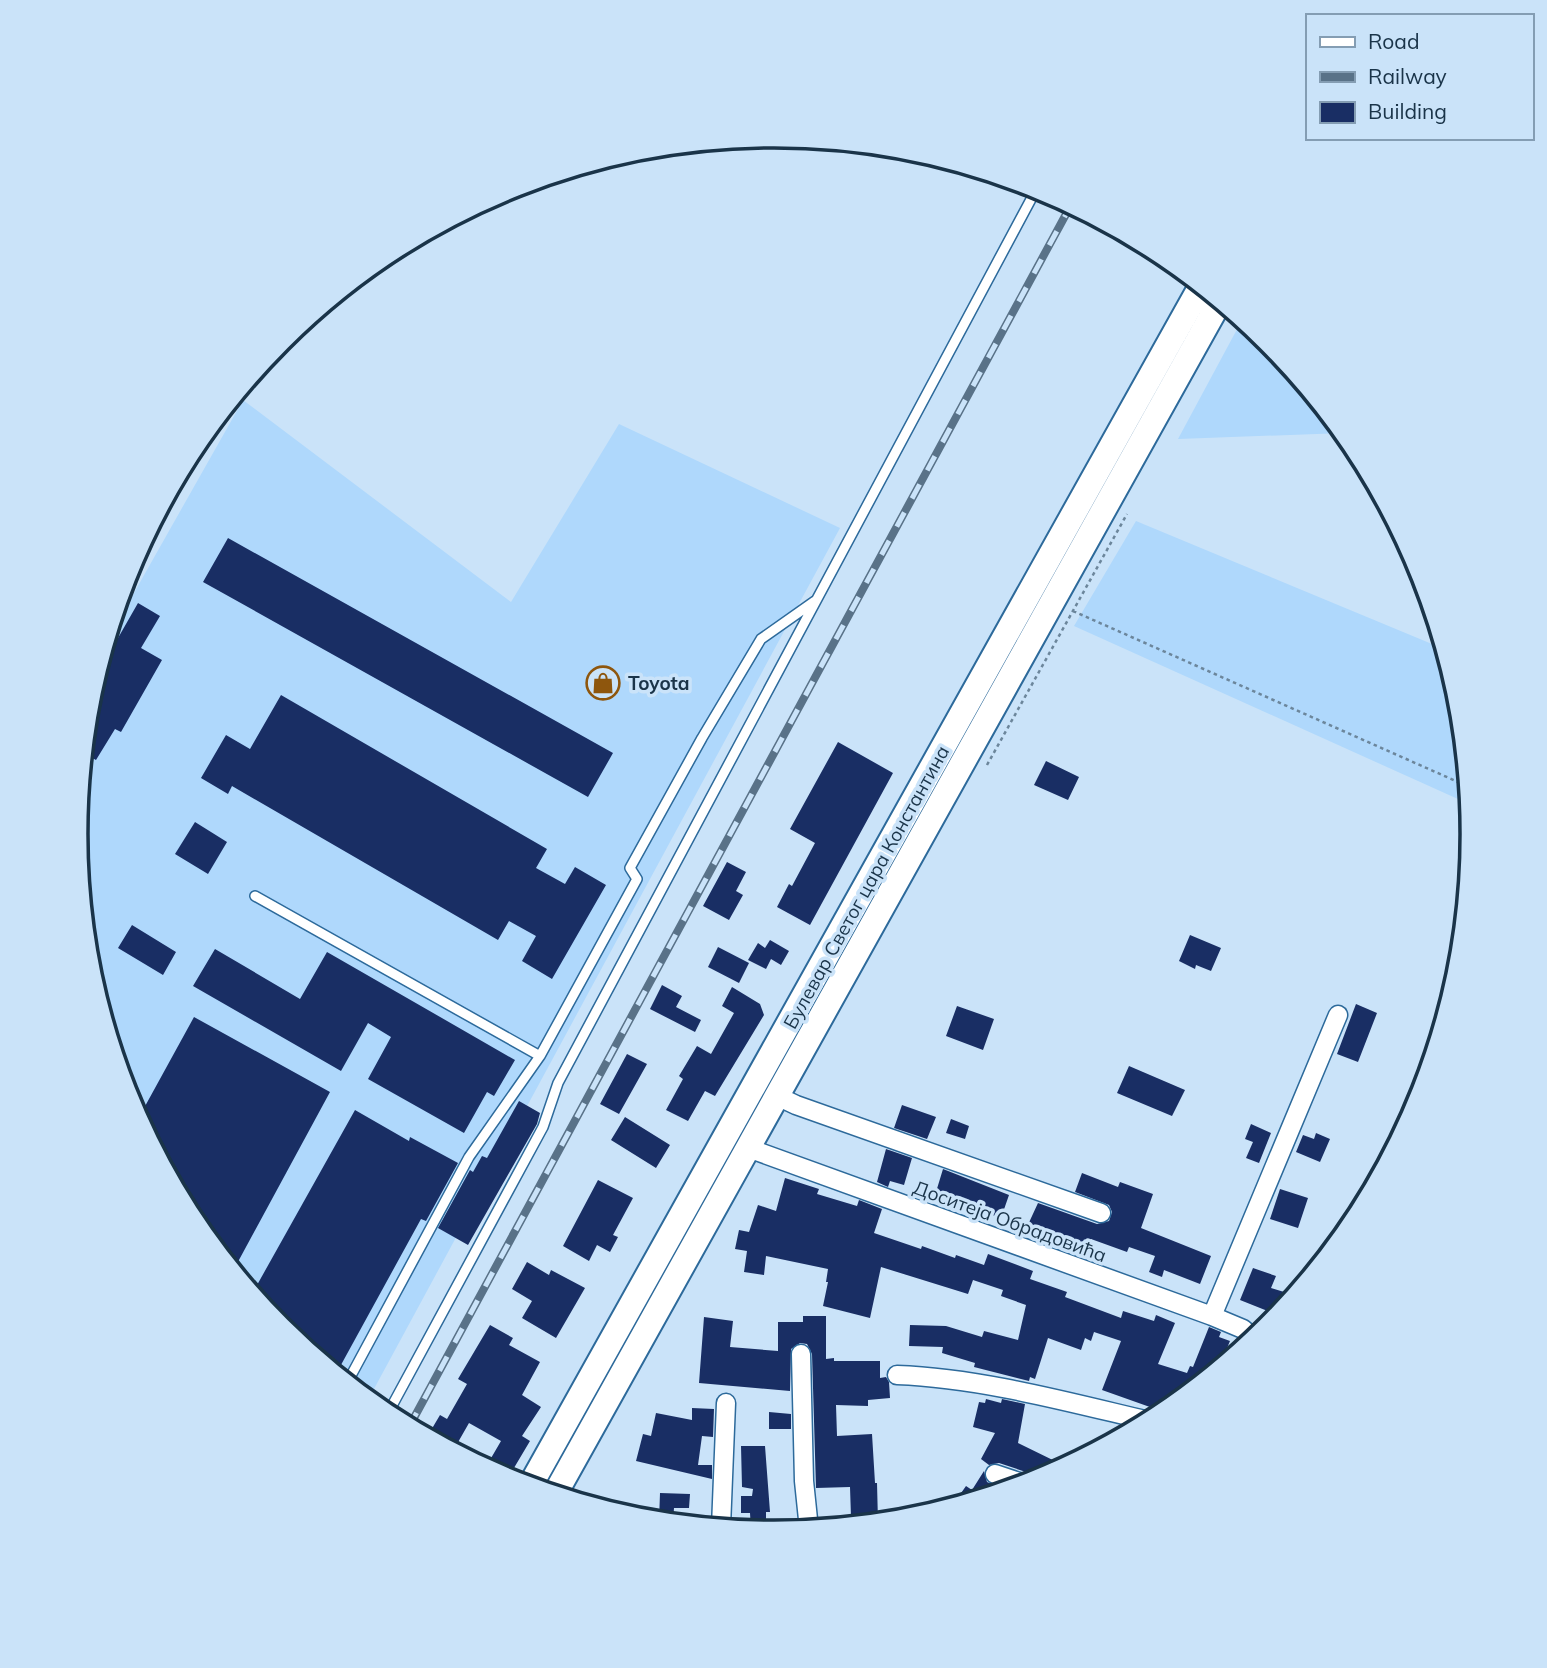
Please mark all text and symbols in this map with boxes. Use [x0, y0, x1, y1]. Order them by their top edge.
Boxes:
legend [1306, 14, 1533, 140]
text: Road [1368, 28, 1419, 54]
text: Railway [1368, 63, 1447, 89]
text: Building [1368, 98, 1447, 124]
shop icon: Toyota [584, 664, 622, 702]
place label: Toyota [628, 671, 690, 695]
street label: Булевар Светог цара Константина [778, 741, 954, 1033]
street label: Доситеја Обрадовића [910, 1175, 1110, 1267]

